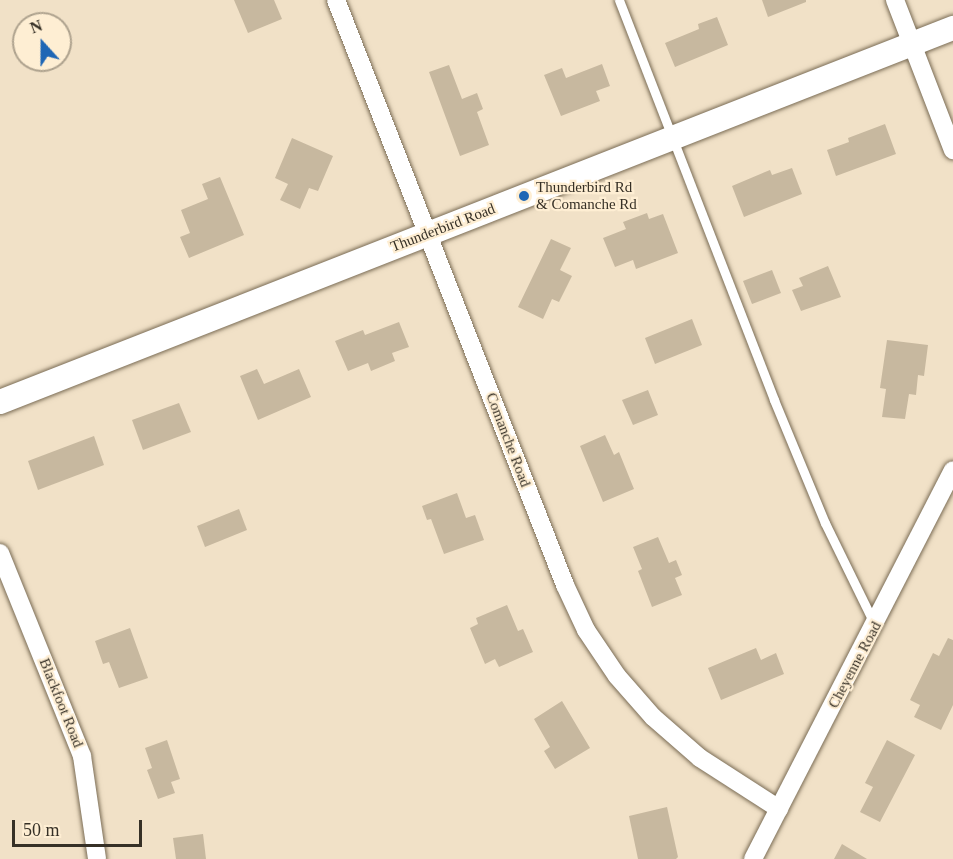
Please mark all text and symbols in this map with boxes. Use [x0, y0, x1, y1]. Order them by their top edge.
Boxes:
north arrow [12, 12, 72, 72]
text: N [28, 17, 45, 37]
place label: Thunderbird Rd & Comanche Rd [536, 178, 637, 213]
marker: Thunderbird Rd & Comanche Rd [517, 189, 531, 203]
street label: Thunderbird Road [388, 200, 498, 256]
street label: Comanche Road [482, 390, 534, 490]
street label: Cheyenne Road [825, 619, 885, 711]
street label: Blackfoot Road [35, 656, 87, 750]
scale bar [15, 808, 146, 846]
text: 50 m [23, 820, 60, 840]

